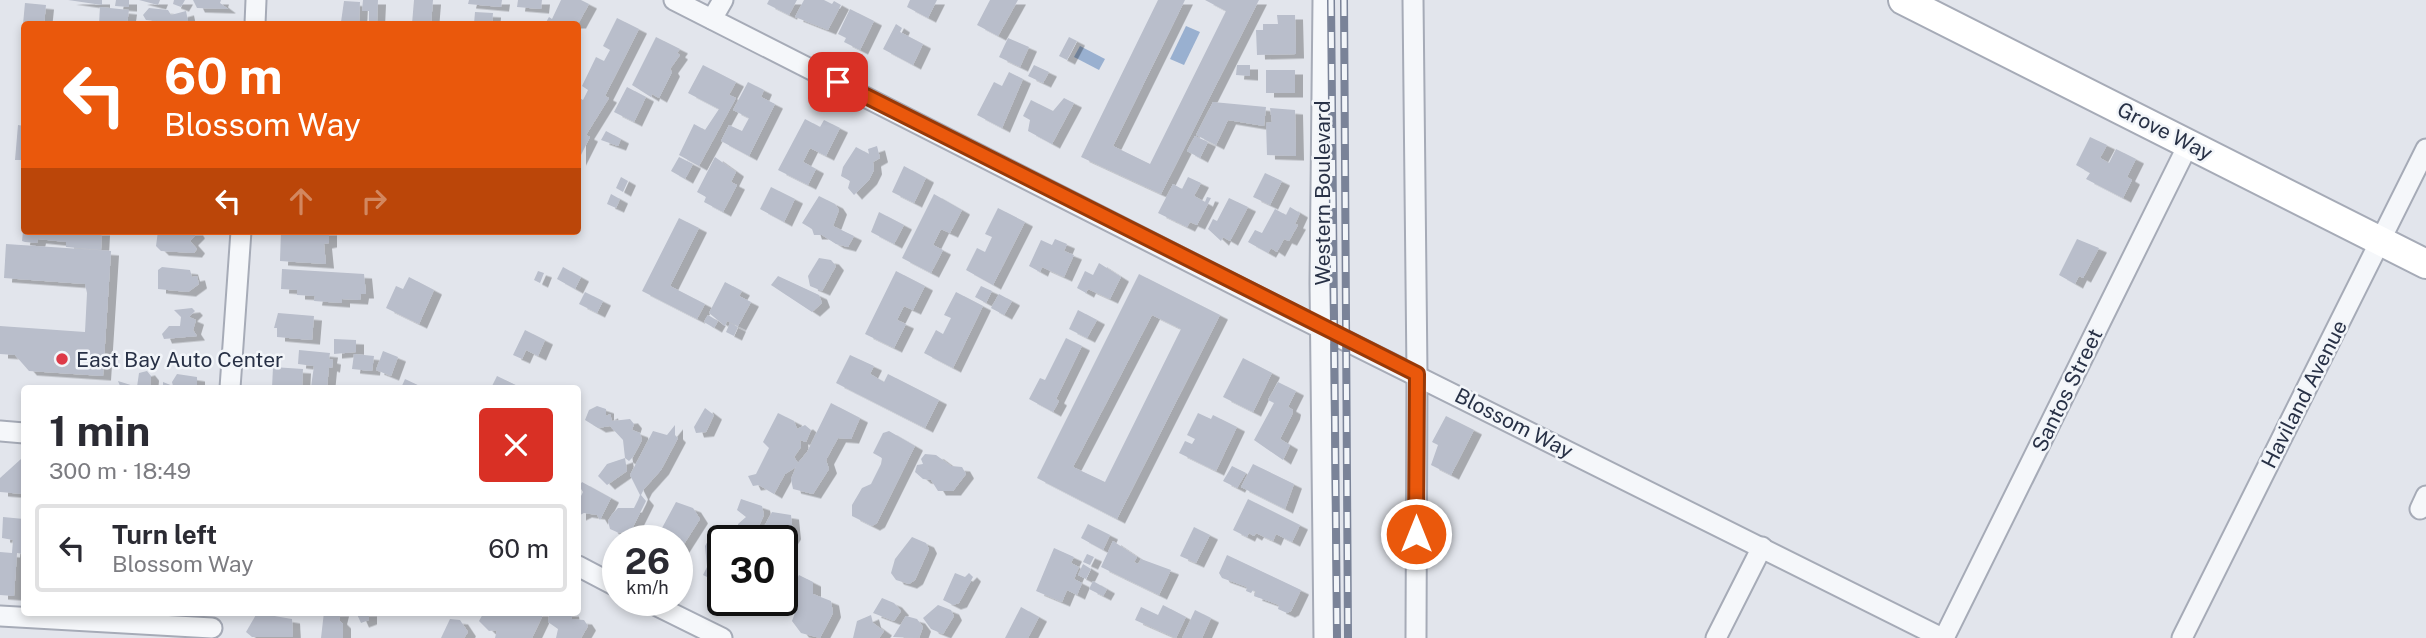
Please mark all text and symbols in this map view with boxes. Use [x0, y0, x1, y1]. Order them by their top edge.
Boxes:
text: 60 m [164, 47, 283, 105]
icon: left [49, 49, 140, 140]
pin [808, 52, 868, 112]
icon: arrive [819, 63, 857, 101]
street label: Grove Way [2113, 96, 2217, 166]
street label: Western Boulevard [1310, 101, 1335, 285]
text: Blossom Way [164, 106, 361, 143]
icon: left [209, 182, 247, 220]
icon: ahead [282, 182, 320, 220]
icon: right [355, 182, 393, 220]
street label: Haviland Avenue [2256, 316, 2352, 472]
street label: Santos Street [2026, 324, 2108, 456]
place label: East Bay Auto Center [76, 347, 283, 372]
marker: East Bay Auto Center [54, 351, 70, 367]
street label: Blossom Way [1451, 383, 1577, 463]
text: 1 min [49, 406, 150, 455]
button: close [479, 408, 553, 482]
text: 300 m · 18:49 [49, 457, 191, 484]
position arrow [1379, 497, 1453, 571]
text: Turn left [112, 519, 217, 550]
speed limit sign: 30 [707, 525, 798, 616]
icon: left [53, 529, 91, 567]
text: 60 m [488, 533, 549, 564]
text: 26 [625, 541, 670, 582]
text: Blossom Way [112, 550, 254, 577]
text: km/h [626, 577, 669, 598]

